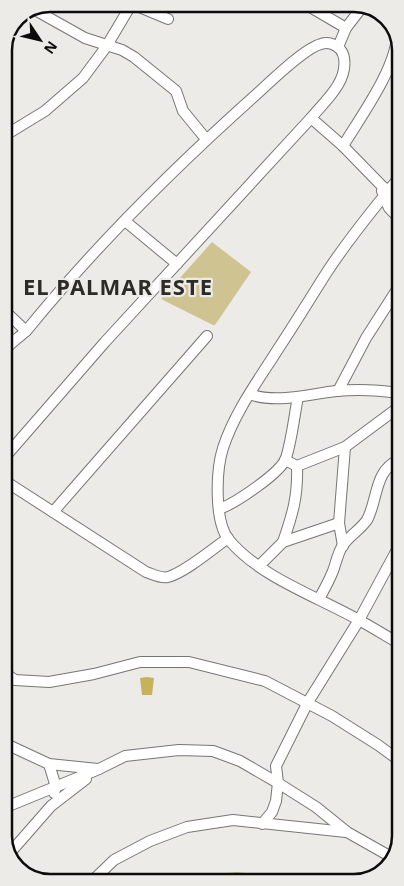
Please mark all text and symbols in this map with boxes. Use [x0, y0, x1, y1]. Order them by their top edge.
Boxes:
north arrow [15, 15, 65, 65]
text: N [40, 38, 62, 58]
district label: EL PALMAR ESTE [23, 271, 213, 301]

